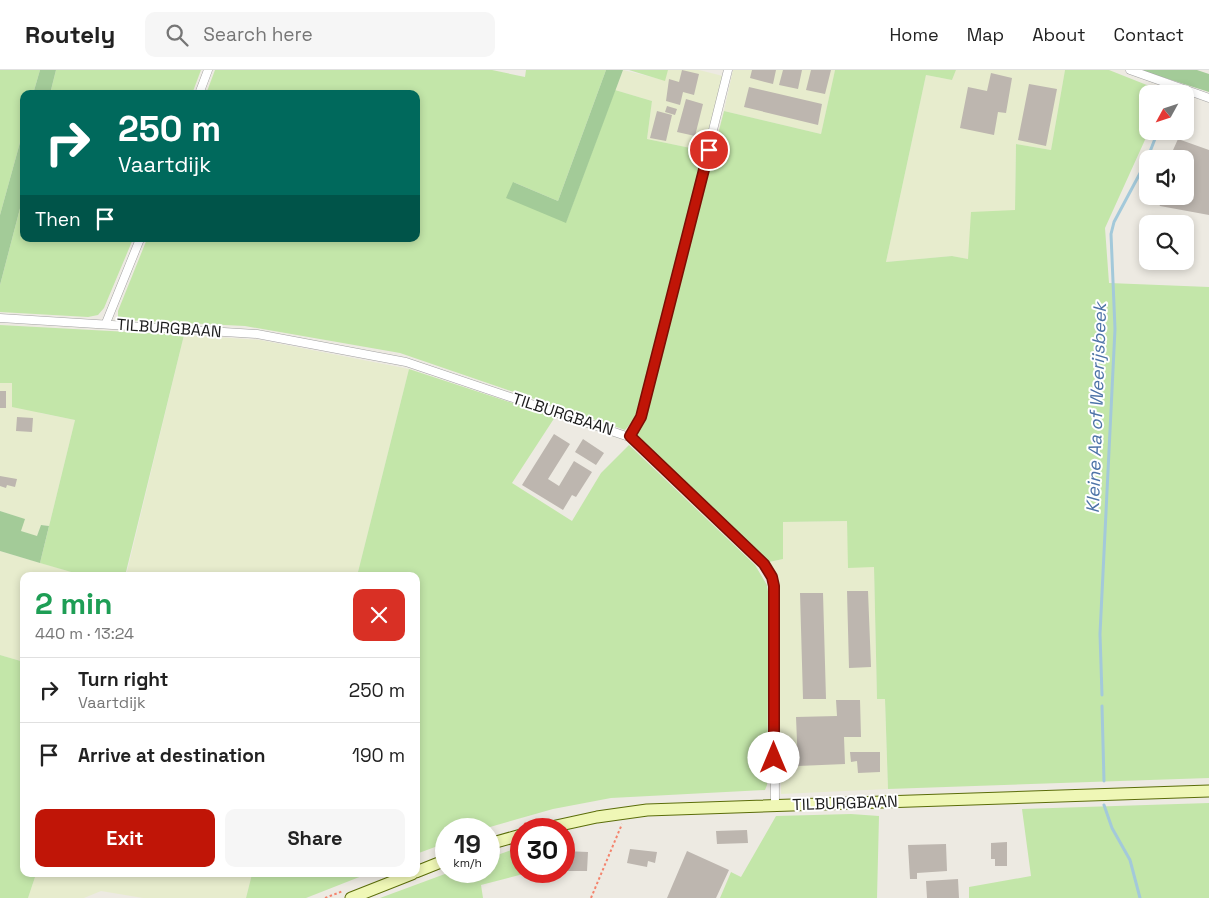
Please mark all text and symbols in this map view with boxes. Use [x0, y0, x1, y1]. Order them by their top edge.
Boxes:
search box [145, 12, 495, 57]
text: Routely [25, 19, 115, 50]
icon: search [163, 21, 191, 49]
text: Search here [203, 22, 313, 47]
text: Home [890, 23, 939, 46]
text: Map [967, 23, 1004, 46]
text: About [1032, 23, 1086, 46]
text: Contact [1114, 23, 1184, 46]
north arrow [1139, 85, 1194, 140]
map controls [1139, 85, 1194, 270]
text: 250 m [118, 107, 221, 151]
icon: right [35, 110, 100, 175]
pin [688, 129, 730, 171]
icon: arrive [695, 136, 723, 164]
text: Vaartdijk [118, 150, 211, 178]
button: sound [1139, 150, 1194, 205]
icon: arrive [91, 205, 119, 233]
text: Then [35, 207, 81, 232]
button: search [1139, 215, 1194, 270]
water label: Kleine Aa of Weerijsbeek [1081, 300, 1111, 514]
street label: TILBURGBAAN [116, 314, 222, 342]
street label: TILBURGBAAN [510, 388, 616, 440]
text: 2 min [35, 584, 113, 623]
button: close [353, 589, 405, 641]
text: 440 m · 13:24 [35, 623, 134, 644]
text: Turn right [78, 667, 168, 692]
icon: right [35, 676, 63, 704]
text: 250 m [349, 678, 405, 703]
text: Vaartdijk [78, 692, 146, 713]
position arrow [747, 731, 799, 783]
icon: arrive [35, 741, 63, 769]
text: Arrive at destination [78, 743, 266, 768]
text: 190 m [352, 743, 405, 768]
street label: TILBURGBAAN [792, 791, 898, 815]
button: Exit [35, 809, 215, 867]
button: Share [225, 809, 405, 867]
speed limit sign: 30 [510, 818, 575, 883]
text: 19 [454, 828, 481, 860]
text: km/h [453, 855, 482, 871]

